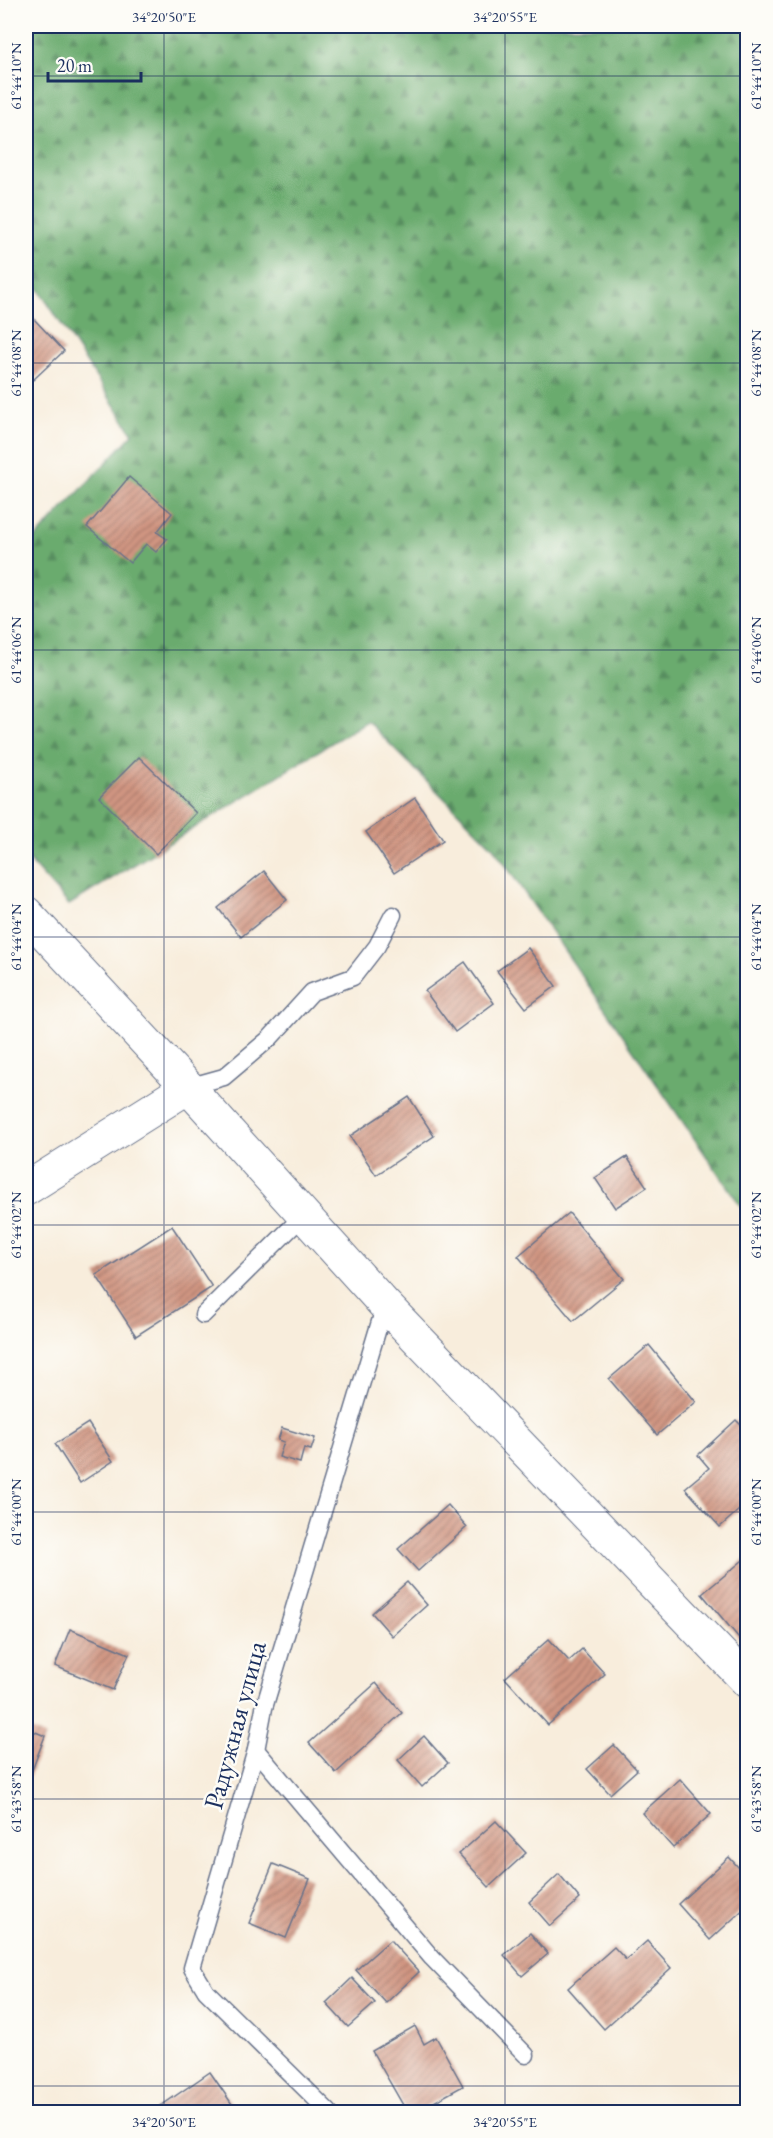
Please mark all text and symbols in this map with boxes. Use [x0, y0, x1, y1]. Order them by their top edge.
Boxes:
text: 34°20'50"E [132, 7, 197, 26]
text: 34°20'55"E [473, 7, 538, 26]
text: 61°44'10"N [6, 42, 25, 110]
text: 61°44'10"N [746, 42, 765, 110]
scale bar [48, 45, 141, 83]
text: 20 m [57, 54, 92, 77]
text: 61°44'08"N [6, 329, 25, 397]
text: 61°44'08"N [746, 329, 765, 397]
text: 61°44'06"N [6, 616, 25, 684]
text: 61°44'06"N [746, 616, 765, 684]
text: 61°44'04"N [6, 903, 25, 971]
text: 61°44'04"N [746, 903, 765, 971]
text: 61°44'02"N [6, 1191, 25, 1259]
text: 61°44'02"N [746, 1191, 765, 1259]
text: 61°44'00"N [6, 1478, 25, 1546]
text: 61°44'00"N [746, 1478, 765, 1546]
street label: Радужная улица [195, 1637, 274, 1813]
text: 61°43'58"N [6, 1765, 25, 1833]
text: 61°43'58"N [746, 1765, 765, 1833]
text: 34°20'50"E [132, 2112, 197, 2131]
text: 34°20'55"E [473, 2112, 538, 2131]

